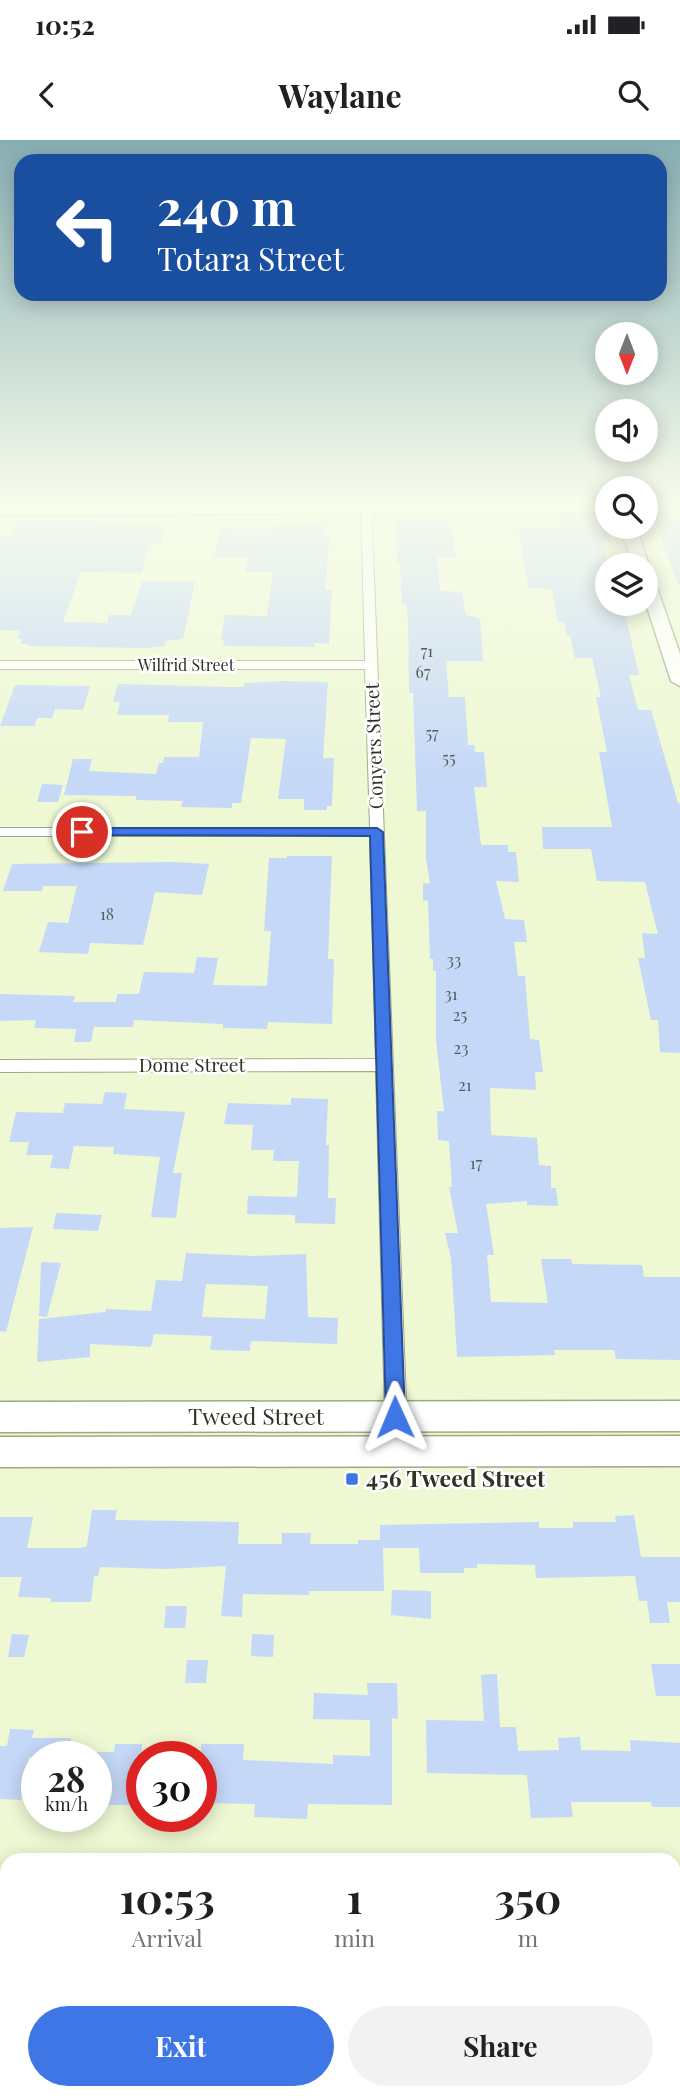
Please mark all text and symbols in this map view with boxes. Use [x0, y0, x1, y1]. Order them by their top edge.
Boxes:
text: 10:52 [35, 7, 95, 42]
text: Waylane [278, 73, 402, 116]
icon: back [28, 76, 66, 114]
icon: search [614, 76, 652, 114]
text: 240 m [157, 173, 296, 238]
icon: left [42, 182, 133, 273]
text: Totara Street [157, 236, 344, 279]
north arrow [595, 322, 658, 385]
map controls [595, 322, 658, 616]
button: sound [595, 399, 658, 462]
button: search [595, 476, 658, 539]
button: layers [595, 553, 658, 616]
house number: 71 [421, 640, 433, 661]
street label: Wilfrid Street [137, 654, 235, 675]
house number: 67 [416, 661, 431, 682]
street label: Conyers Street [358, 682, 388, 810]
house number: 57 [425, 722, 439, 743]
house number: 55 [442, 747, 456, 768]
pin [52, 802, 112, 862]
icon: arrive [63, 813, 101, 851]
house number: 18 [100, 903, 114, 924]
house number: 33 [447, 949, 461, 970]
house number: 31 [444, 983, 458, 1004]
house number: 25 [453, 1004, 467, 1025]
house number: 23 [454, 1037, 468, 1058]
street label: Dome Street [139, 1051, 245, 1077]
house number: 21 [458, 1074, 472, 1095]
house number: 17 [470, 1152, 483, 1173]
position arrow [358, 1380, 432, 1454]
street label: Tweed Street [188, 1400, 325, 1431]
place label: 456 Tweed Street [366, 1462, 546, 1493]
marker: 456 Tweed Street [344, 1471, 360, 1487]
speed limit sign: 30 [126, 1741, 217, 1832]
text: 28 [48, 1754, 85, 1801]
text: km/h [45, 1792, 88, 1816]
text: 10:53 [120, 1869, 215, 1925]
text: 1 [347, 1869, 363, 1925]
text: 350 [495, 1869, 561, 1925]
text: Arrival [132, 1922, 203, 1953]
text: min [334, 1922, 375, 1953]
text: m [518, 1922, 538, 1953]
button: Exit [28, 2006, 334, 2086]
button: Share [348, 2006, 653, 2086]

